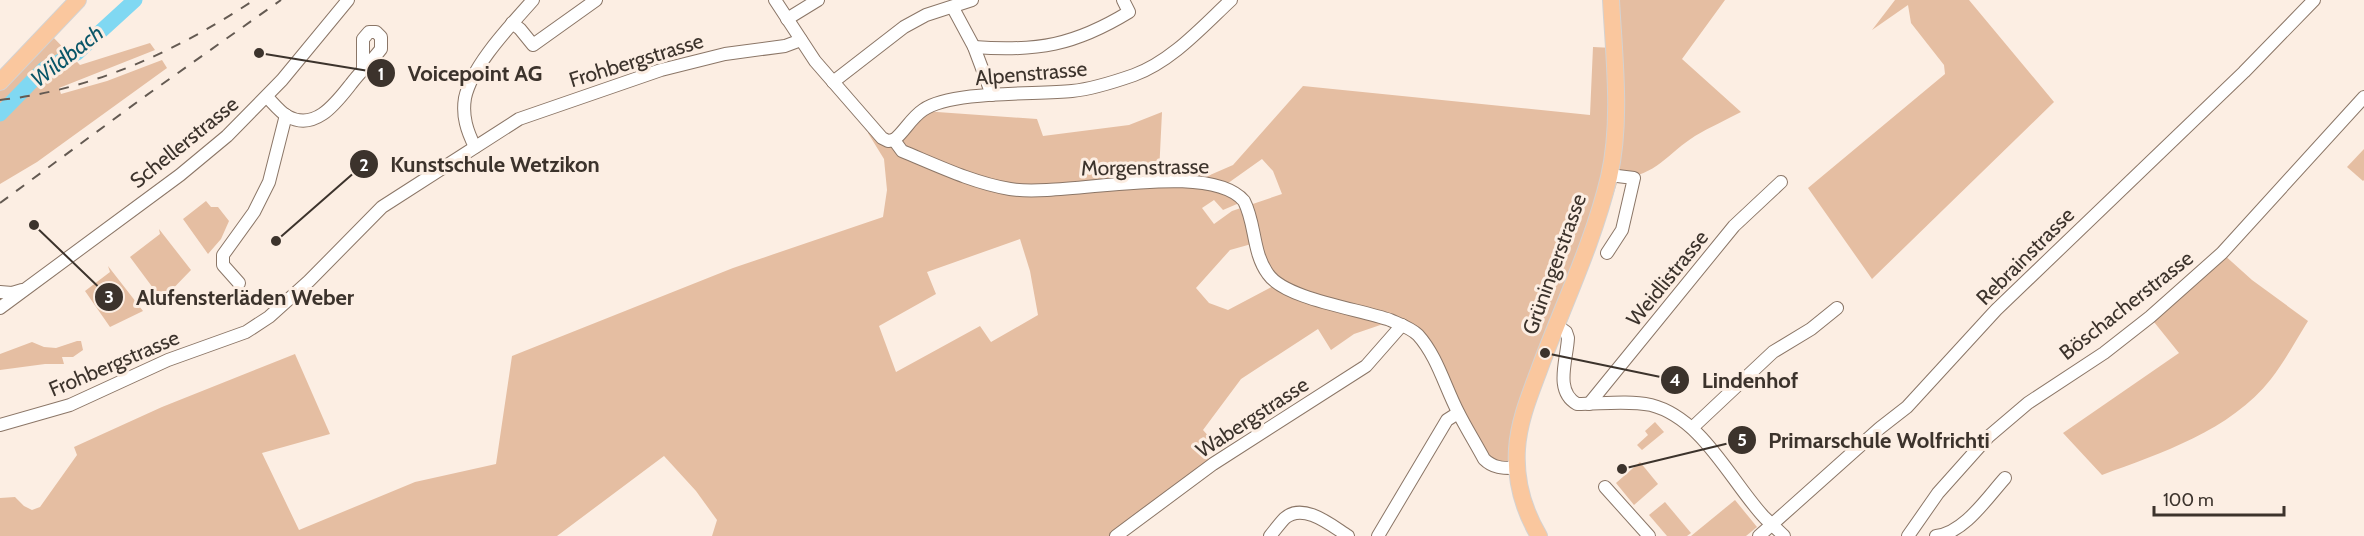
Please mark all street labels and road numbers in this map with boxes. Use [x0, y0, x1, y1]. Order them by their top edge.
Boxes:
street label: Frohbergstrasse [566, 28, 706, 92]
street label: Alpenstrasse [974, 56, 1088, 90]
street label: Schellerstrasse [125, 91, 243, 193]
street label: Morgenstrasse [1081, 153, 1210, 181]
street label: Grüningerstrasse [1517, 190, 1591, 338]
street label: Rebrainstrasse [1971, 202, 2079, 310]
street label: Weidlistrasse [1621, 225, 1713, 331]
street label: Böschacherstrasse [2054, 245, 2198, 365]
street label: Frohbergstrasse [45, 324, 183, 402]
street label: Wabergstrasse [1191, 371, 1313, 463]

